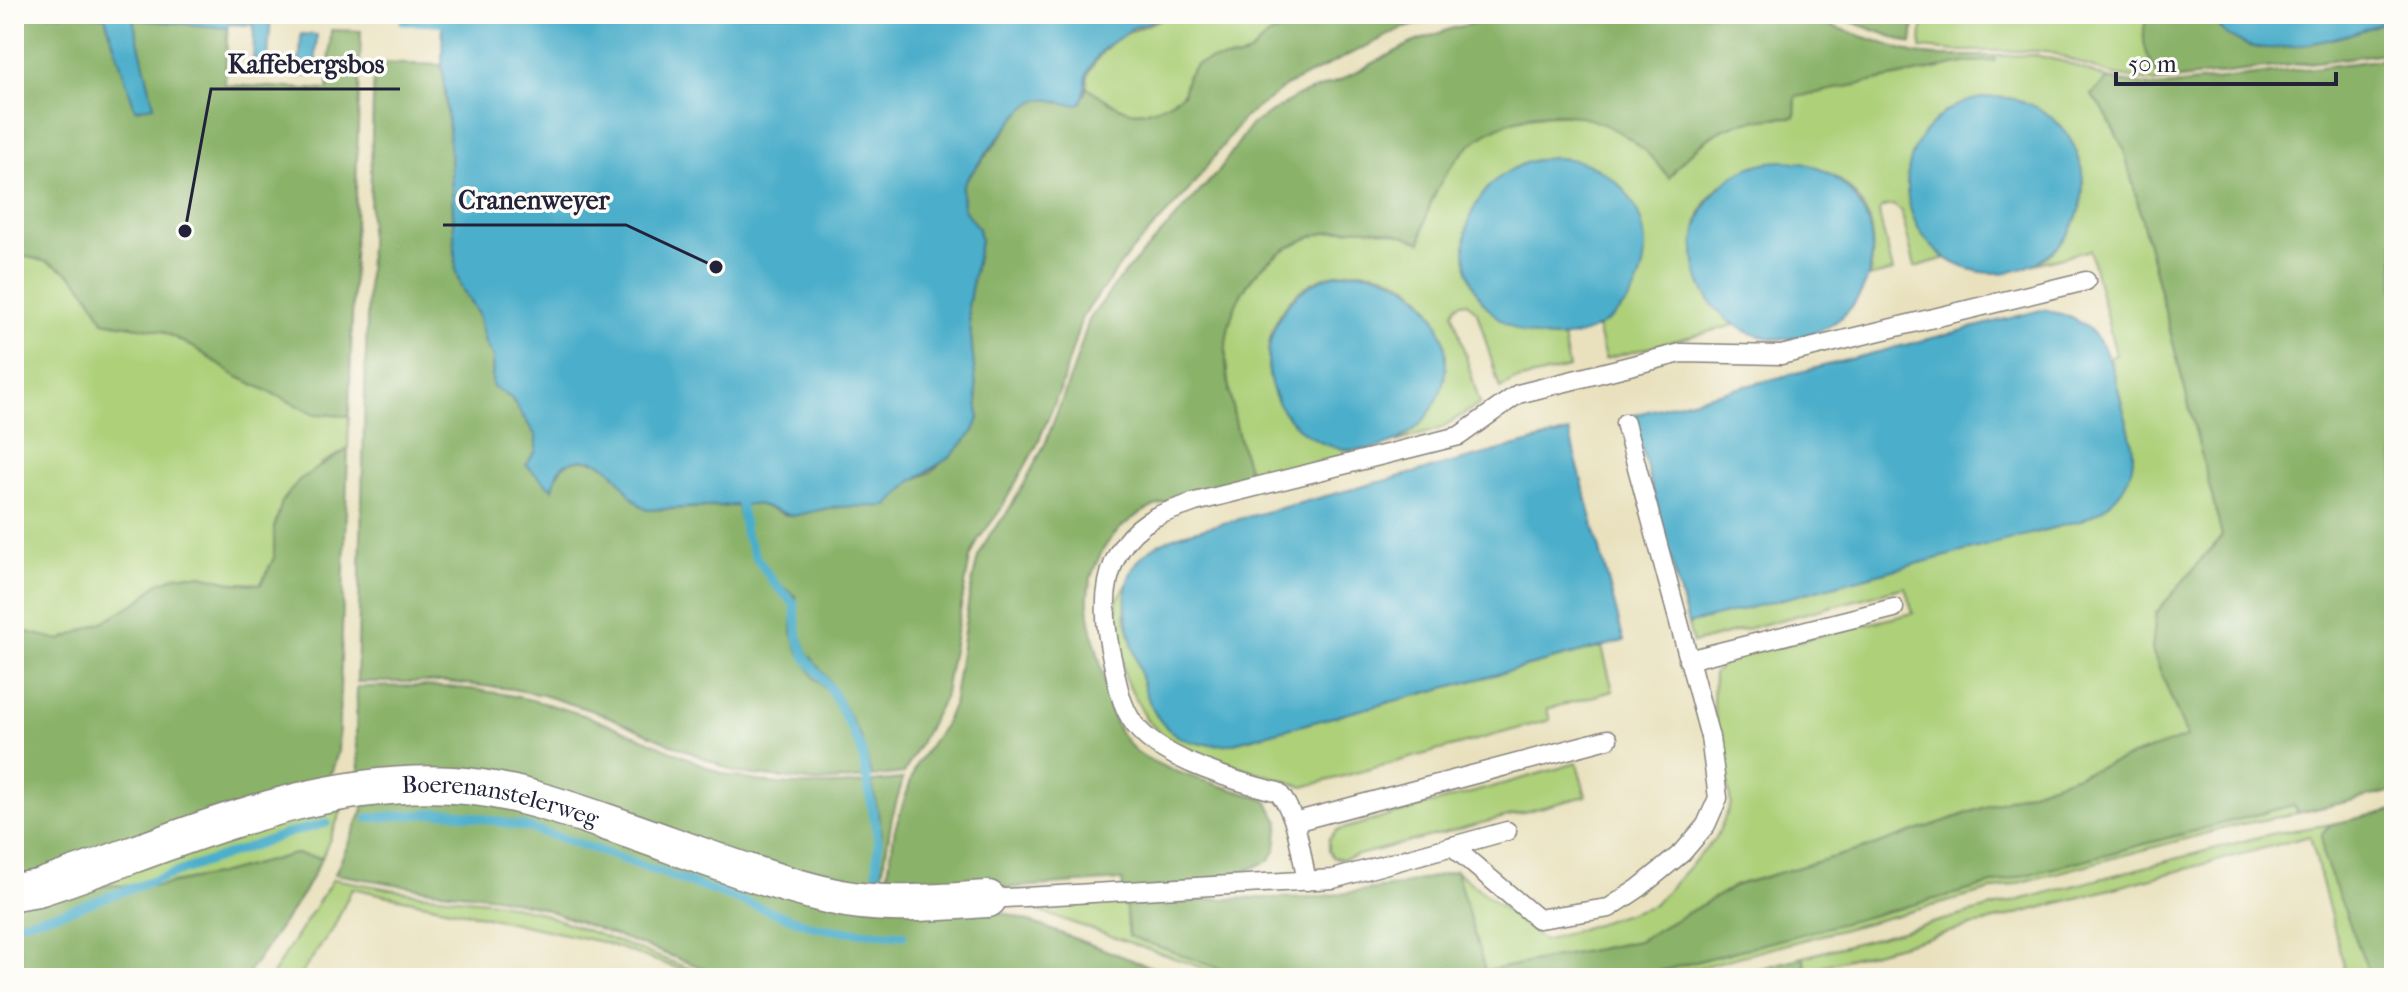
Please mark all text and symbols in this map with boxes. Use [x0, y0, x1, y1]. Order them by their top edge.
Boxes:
scale bar [2116, 36, 2336, 86]
callout: Kaffebergsbos [211, 39, 400, 89]
text: Kaffebergsbos [228, 49, 385, 80]
text: 50 m [2128, 50, 2177, 78]
callout: Cranenweyer [443, 175, 626, 225]
text: Cranenweyer [458, 185, 611, 216]
street label: Boerenanstelerweg [401, 770, 604, 833]

